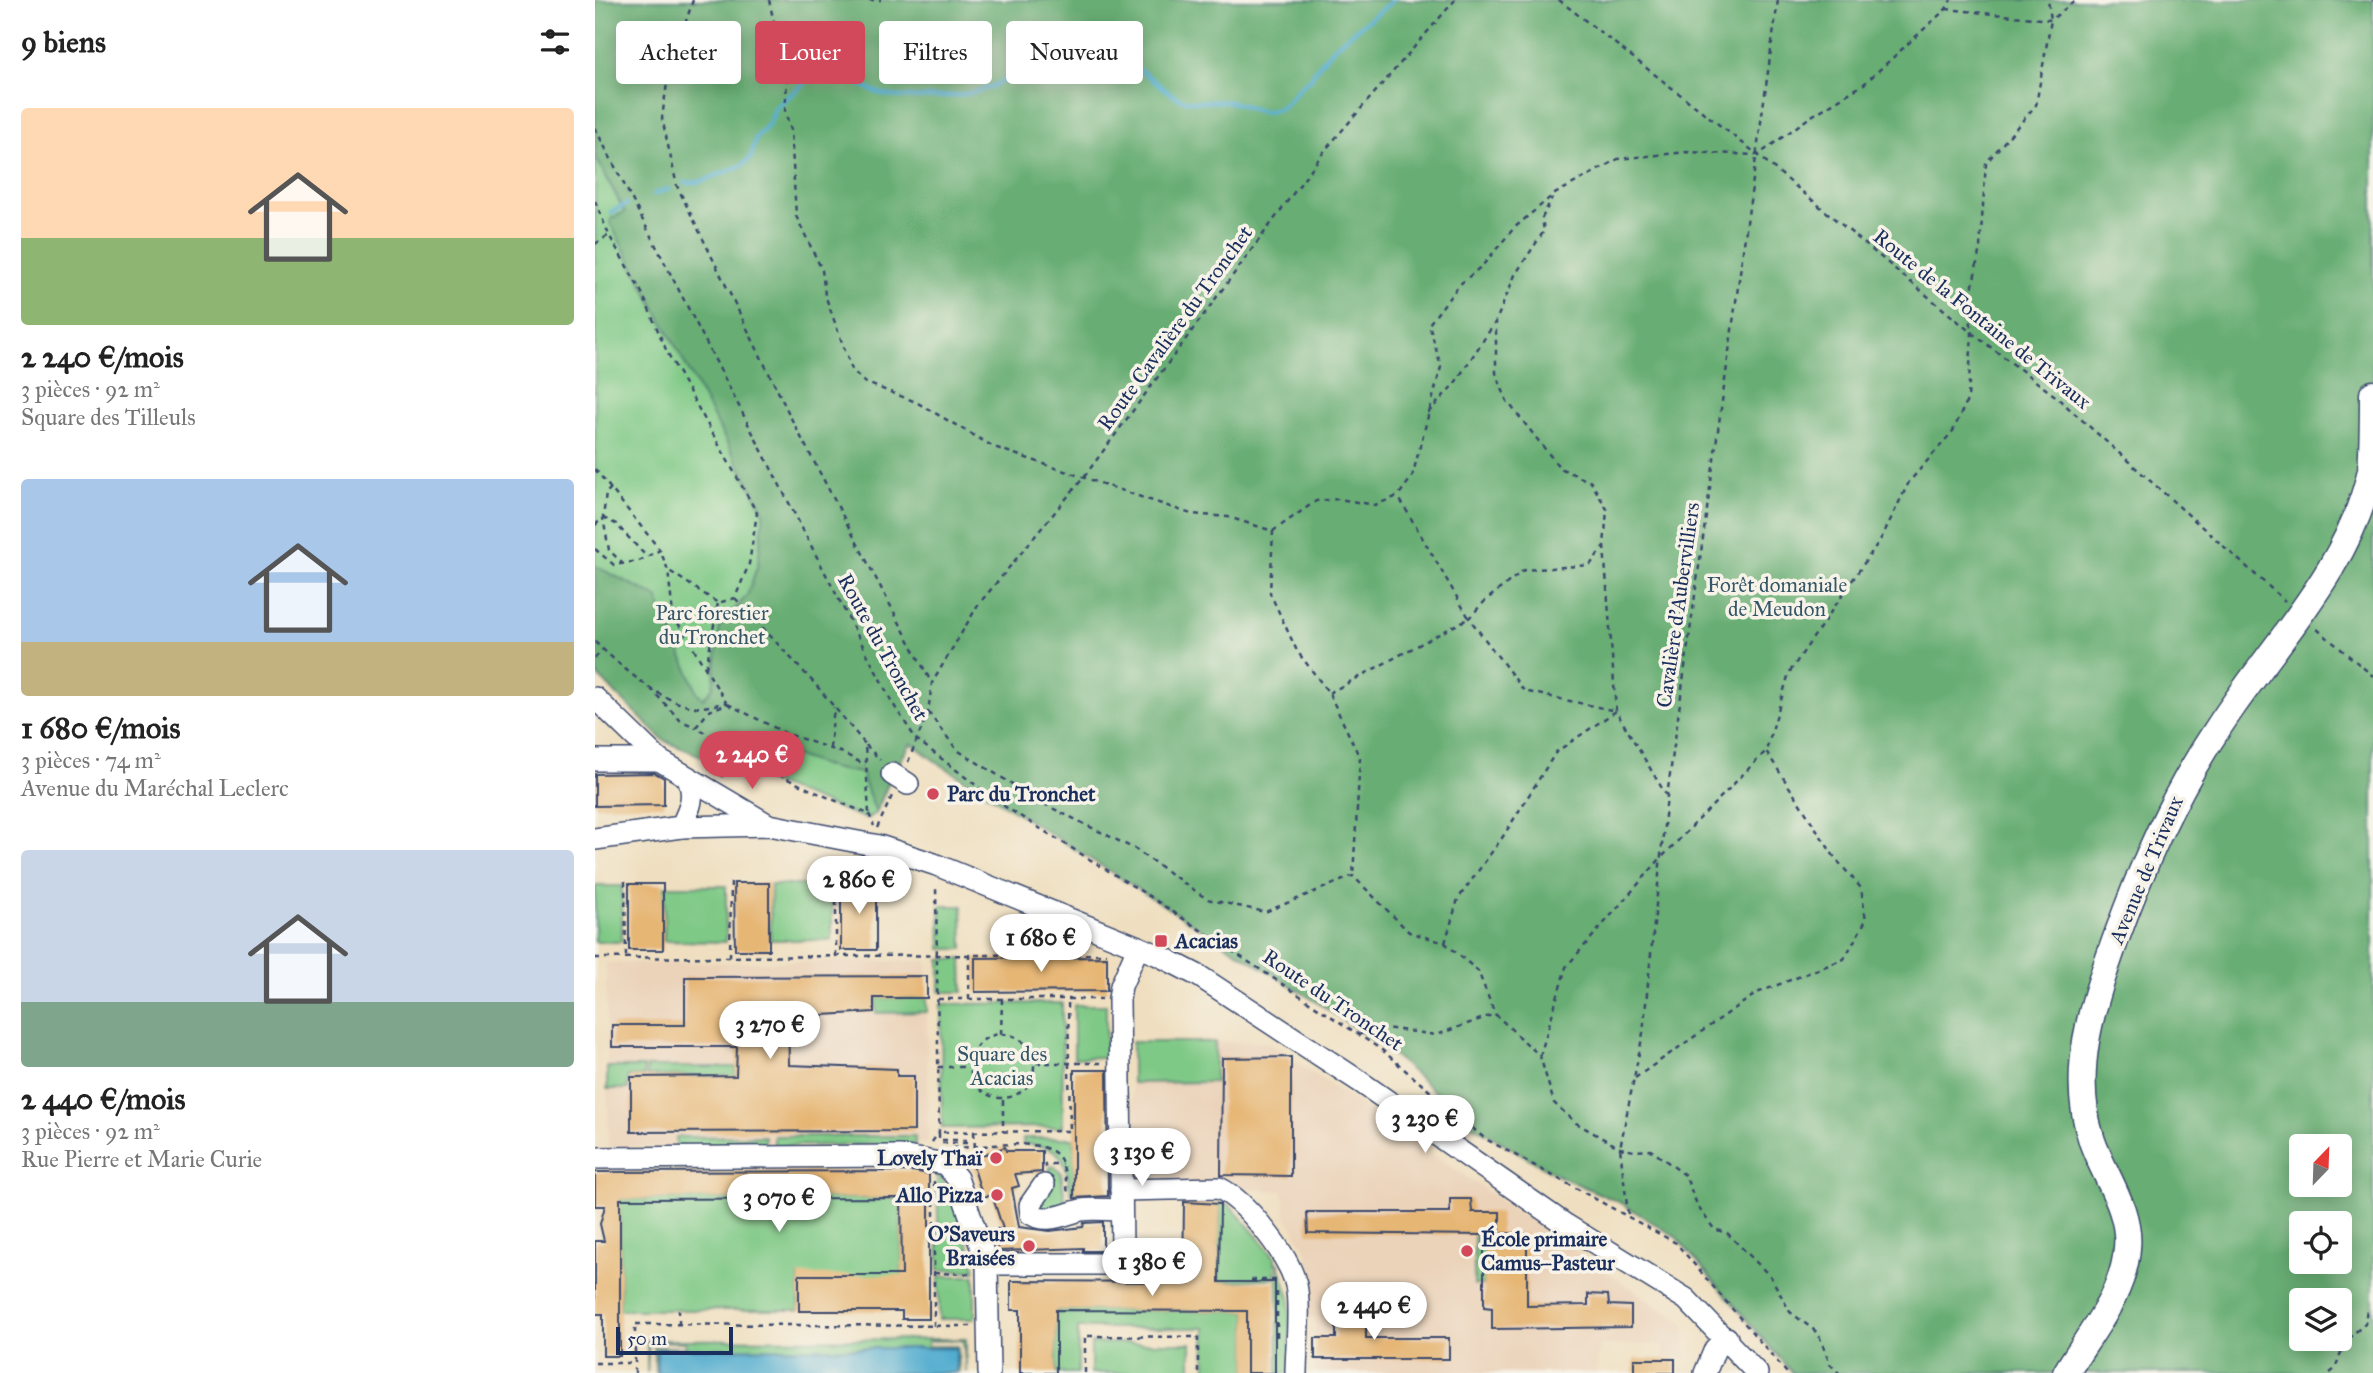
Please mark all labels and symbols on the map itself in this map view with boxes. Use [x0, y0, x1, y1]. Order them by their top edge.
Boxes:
street label: Route Cavalière du Tronchet [1092, 220, 1258, 436]
street label: Route de la Fontaine de Trivaux [1868, 223, 2097, 415]
street label: Cavalière d'Aubervilliers [1651, 501, 1705, 709]
street label: Route du Tronchet [832, 569, 934, 725]
park label: Forêt domaniale de Meudon [1707, 572, 1847, 622]
park label: Parc forestier du Tronchet [655, 600, 769, 650]
pin: 2 240 € [687, 732, 817, 791]
place label: Parc du Tronchet [947, 781, 1096, 807]
marker: Parc du Tronchet [925, 786, 941, 802]
street label: Avenue de Trivaux [2103, 792, 2189, 949]
pin: 2 860 € [794, 856, 924, 916]
pin: 1 680 € [976, 914, 1106, 974]
place label: Acacias [1173, 928, 1238, 954]
marker: Acacias [1153, 933, 1169, 949]
street label: Route du Tronchet [1258, 943, 1409, 1057]
pin: 3 270 € [705, 1002, 835, 1061]
park label: Square des Acacias [957, 1041, 1047, 1091]
pin: 3 230 € [1360, 1096, 1490, 1155]
pin: 3 130 € [1077, 1128, 1207, 1188]
north arrow [2289, 1134, 2352, 1197]
place label: Lovely Thaï [877, 1145, 983, 1171]
marker: Lovely Thaï [988, 1150, 1004, 1166]
pin: 3 070 € [714, 1174, 844, 1234]
place label: Allo Pizza [894, 1182, 984, 1208]
marker: Allo Pizza [989, 1187, 1005, 1203]
place label: O'Saveurs Braisées [928, 1221, 1015, 1271]
place label: École primaire Camus–Pasteur [1481, 1225, 1616, 1276]
marker: O'Saveurs Braisées [1021, 1238, 1037, 1254]
pin: 1 380 € [1087, 1238, 1217, 1298]
marker: École primaire Camus–Pasteur [1459, 1243, 1475, 1259]
pin: 2 440 € [1309, 1282, 1439, 1342]
scale bar [616, 1324, 733, 1356]

